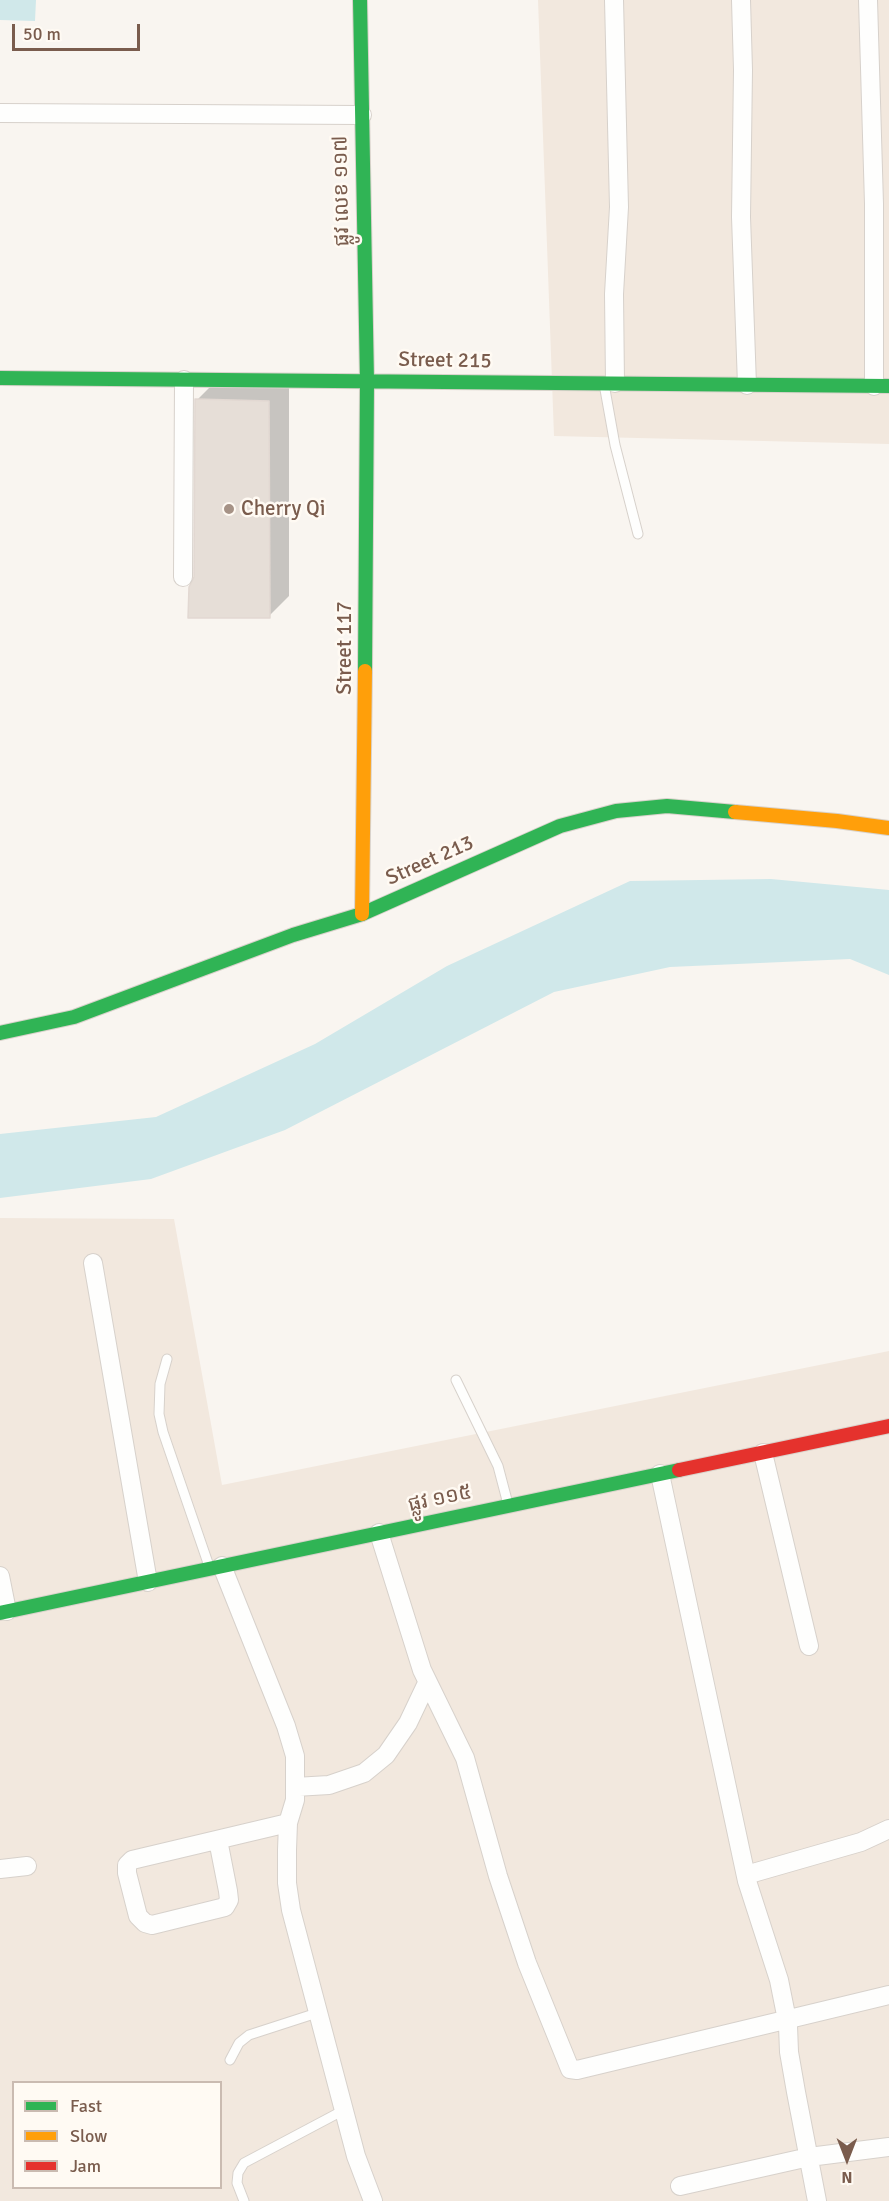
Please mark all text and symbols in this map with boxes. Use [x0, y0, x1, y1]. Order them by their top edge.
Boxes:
scale bar [15, 12, 142, 50]
text: 50 m [23, 23, 61, 45]
street label: ផ្លូវ លេខ ១១៧ [328, 135, 356, 247]
street label: Street 215 [398, 348, 492, 374]
place label: Cherry Qi [241, 496, 325, 522]
marker: Cherry Qi [222, 502, 236, 516]
street label: Street 117 [332, 601, 358, 695]
street label: Street 213 [382, 831, 478, 891]
street label: ផ្លូវ ១១៥ [406, 1480, 474, 1518]
legend [12, 2081, 222, 2189]
text: Fast [70, 2095, 102, 2117]
text: Slow [70, 2125, 107, 2147]
north arrow [817, 2129, 877, 2189]
text: Jam [70, 2155, 101, 2177]
text: N [841, 2167, 853, 2187]

